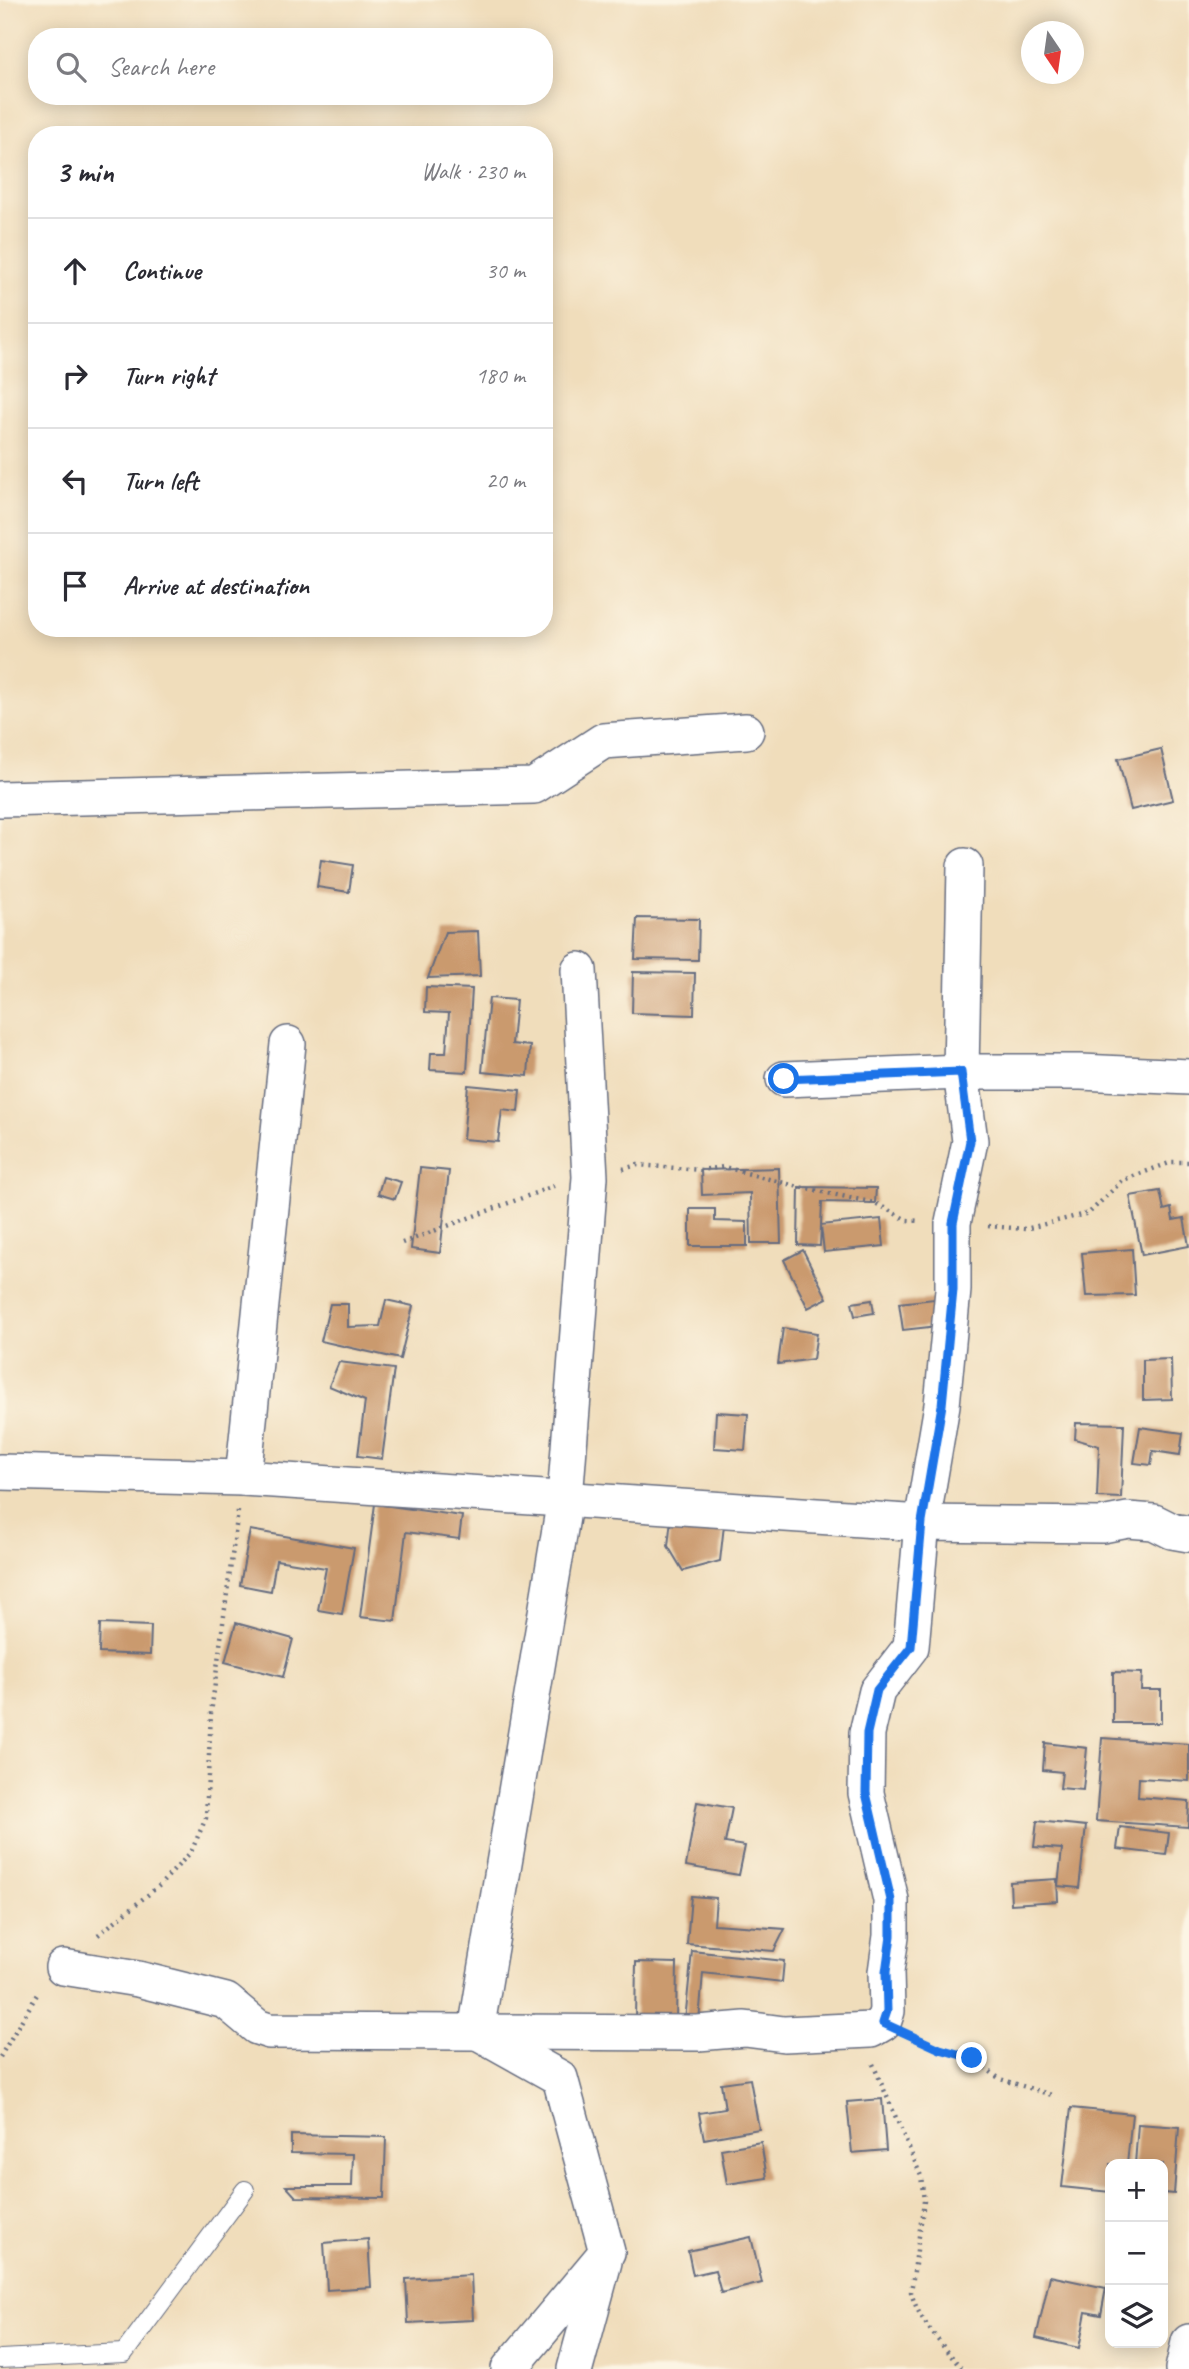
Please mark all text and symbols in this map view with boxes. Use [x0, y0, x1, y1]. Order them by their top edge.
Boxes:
north arrow [1021, 21, 1084, 84]
search box [28, 28, 553, 105]
icon: search [52, 48, 90, 86]
text: Search here [108, 50, 214, 83]
text: 3 min [56, 153, 113, 191]
text: Walk · 230 m [421, 157, 525, 186]
icon: ahead [56, 252, 94, 290]
text: Continue [123, 254, 201, 287]
text: 30 m [486, 256, 525, 285]
icon: right [56, 357, 94, 395]
text: Turn right [123, 359, 214, 392]
text: 180 m [476, 361, 525, 390]
icon: left [56, 462, 94, 500]
text: Turn left [123, 464, 198, 497]
text: 20 m [486, 466, 525, 495]
icon: arrive [56, 567, 94, 605]
text: Arrive at destination [123, 569, 309, 602]
route start [768, 1063, 799, 1094]
route end [956, 2042, 987, 2073]
map controls [1105, 2159, 1168, 2348]
button: + [1105, 2159, 1168, 2222]
button: − [1105, 2222, 1168, 2285]
button: layers [1105, 2285, 1168, 2348]

